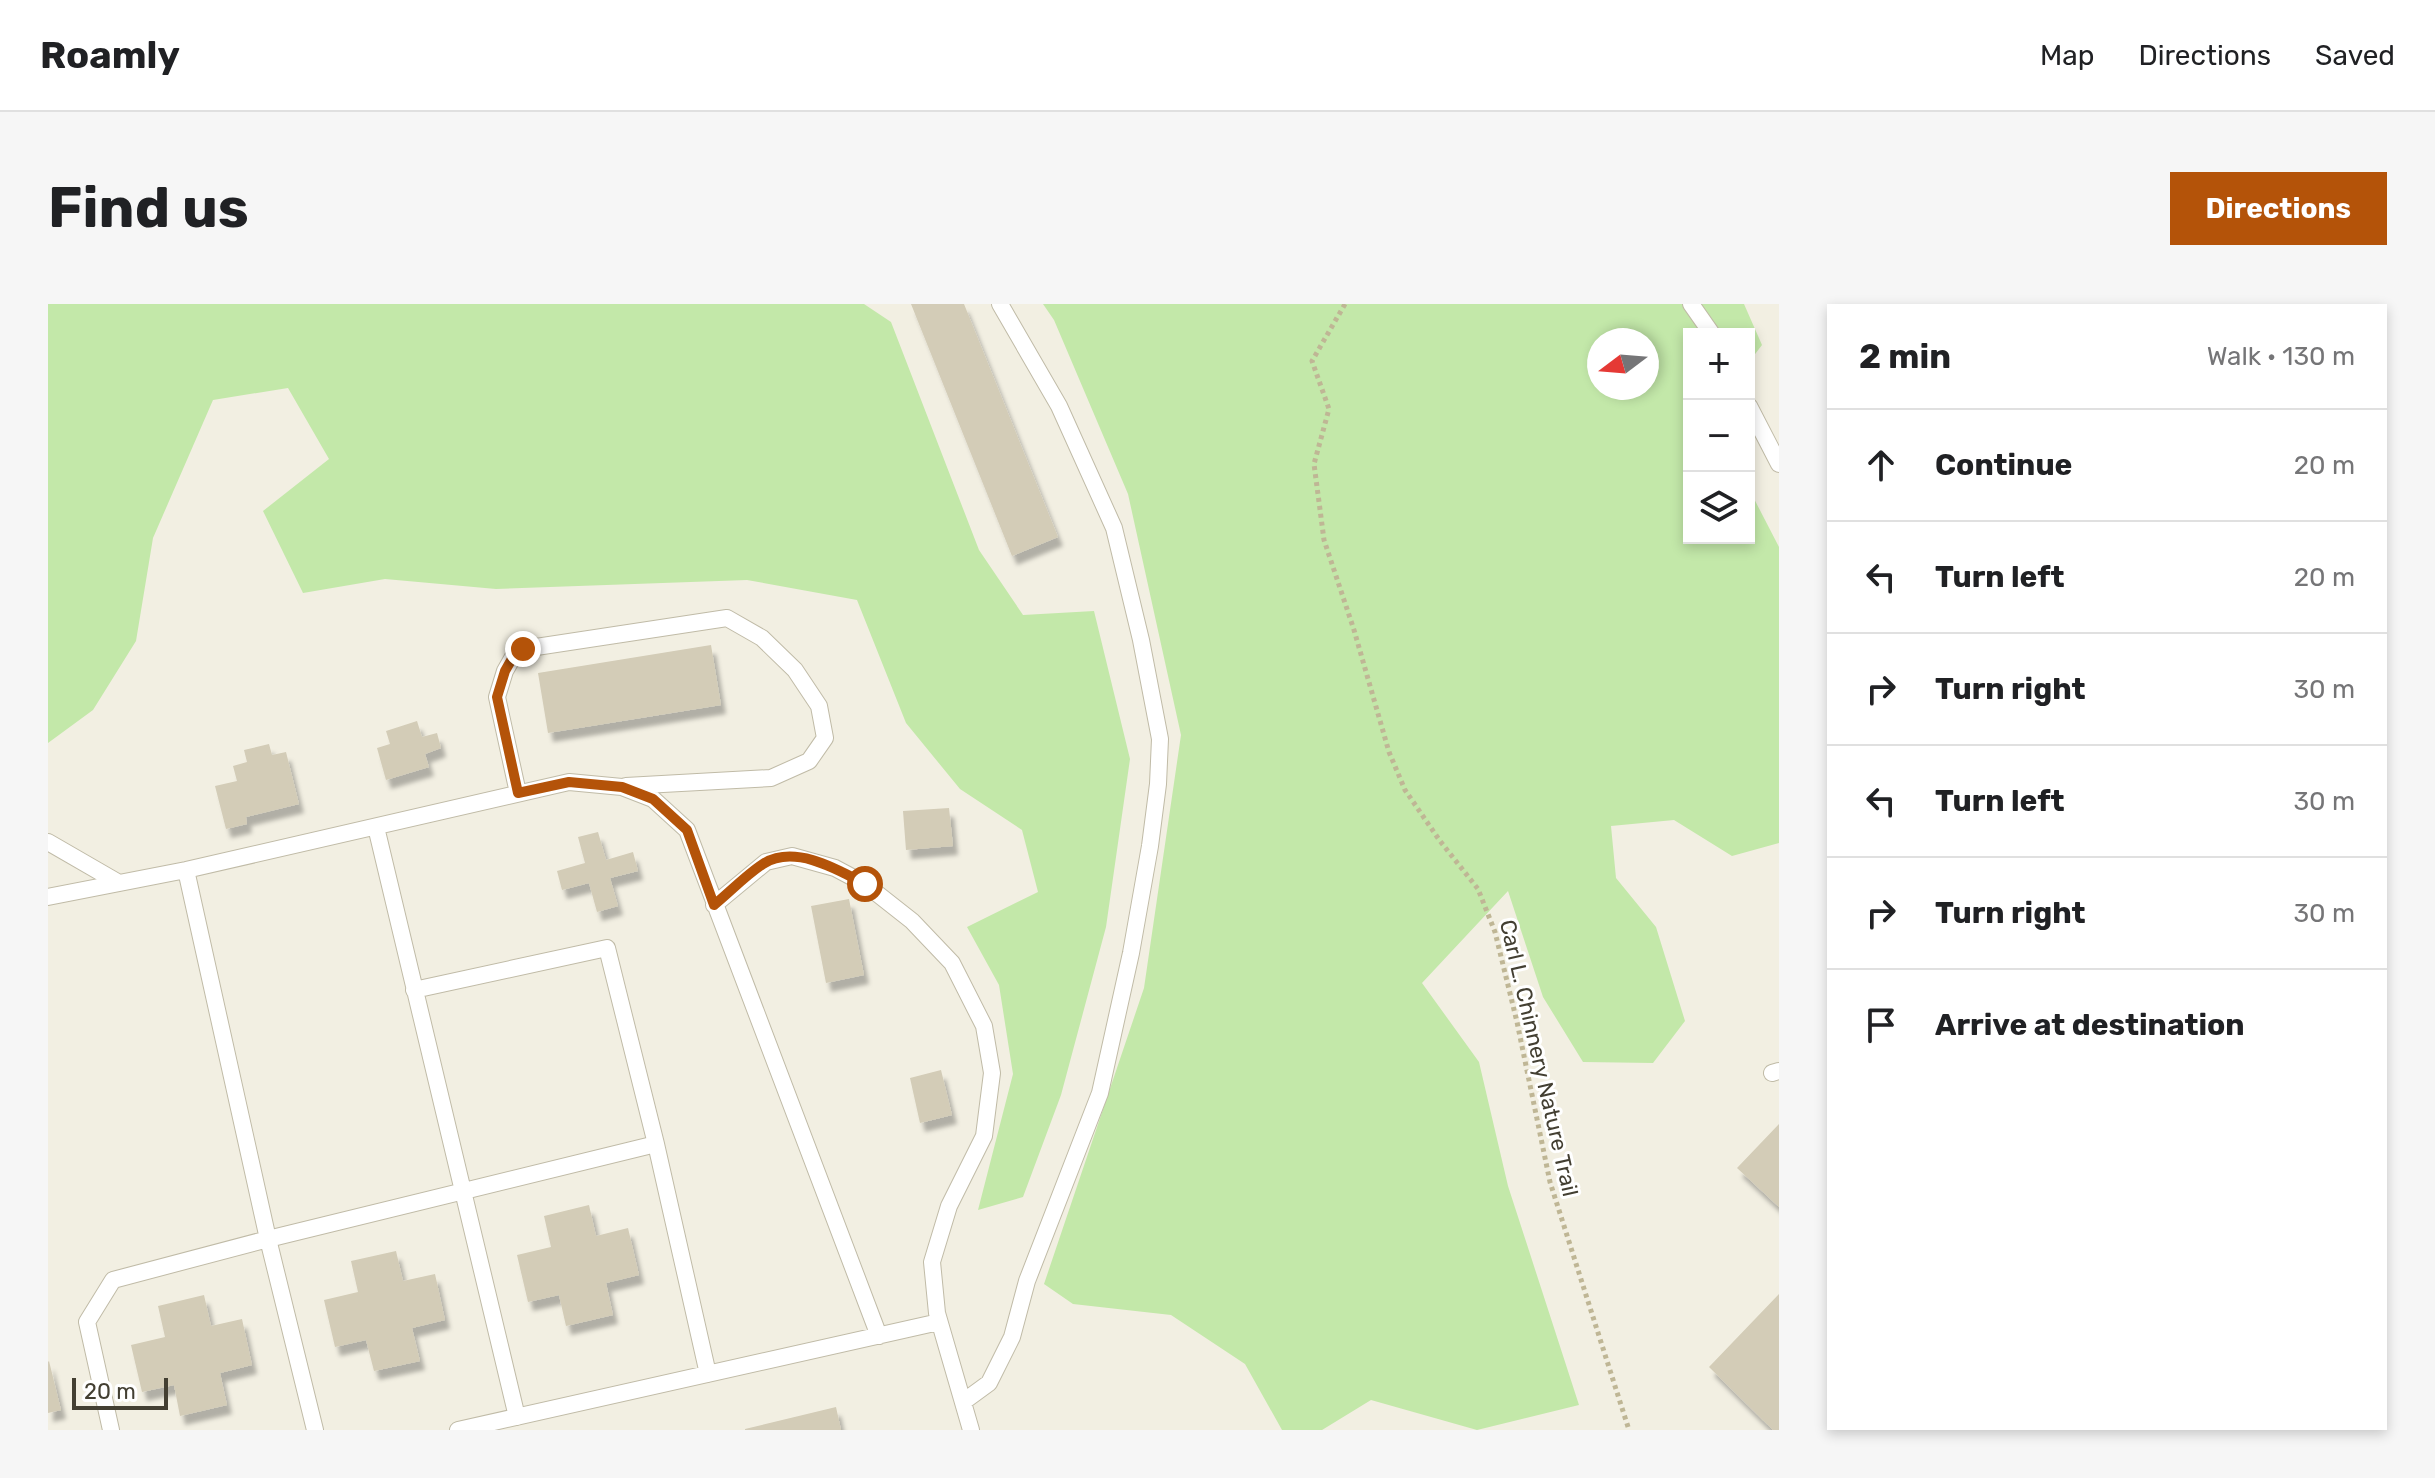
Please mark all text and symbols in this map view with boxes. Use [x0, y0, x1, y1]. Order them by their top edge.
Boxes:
text: Roamly [40, 32, 180, 78]
text: Map [2040, 39, 2094, 72]
text: Directions [2138, 39, 2271, 72]
text: Saved [2315, 39, 2395, 72]
button: Directions [2170, 172, 2387, 245]
text: Find us [48, 175, 249, 241]
north arrow [1587, 328, 1659, 400]
map controls [1683, 328, 1755, 544]
button: + [1683, 328, 1755, 400]
text: 2 min [1859, 336, 1951, 377]
text: Walk · 130 m [2207, 341, 2355, 372]
button: − [1683, 400, 1755, 472]
icon: ahead [1859, 443, 1903, 487]
text: Continue [1935, 447, 2072, 483]
text: 20 m [2294, 450, 2355, 481]
button: layers [1683, 472, 1755, 544]
icon: left [1859, 555, 1903, 599]
text: Turn left [1935, 559, 2065, 595]
text: 20 m [2294, 562, 2355, 593]
route end [505, 631, 541, 667]
icon: right [1859, 667, 1903, 711]
text: Turn right [1935, 671, 2086, 707]
text: 30 m [2293, 674, 2355, 705]
icon: left [1859, 779, 1903, 823]
text: Turn left [1935, 783, 2065, 819]
text: 30 m [2293, 786, 2355, 817]
route start [847, 866, 883, 902]
icon: right [1859, 891, 1903, 935]
text: Turn right [1935, 895, 2086, 931]
text: 30 m [2293, 898, 2355, 929]
street label: Carl L. Chinnery Nature Trail [1494, 917, 1584, 1199]
icon: arrive [1859, 1003, 1903, 1047]
text: Arrive at destination [1935, 1007, 2245, 1043]
scale bar [72, 1374, 168, 1410]
text: 20 m [84, 1378, 136, 1405]

